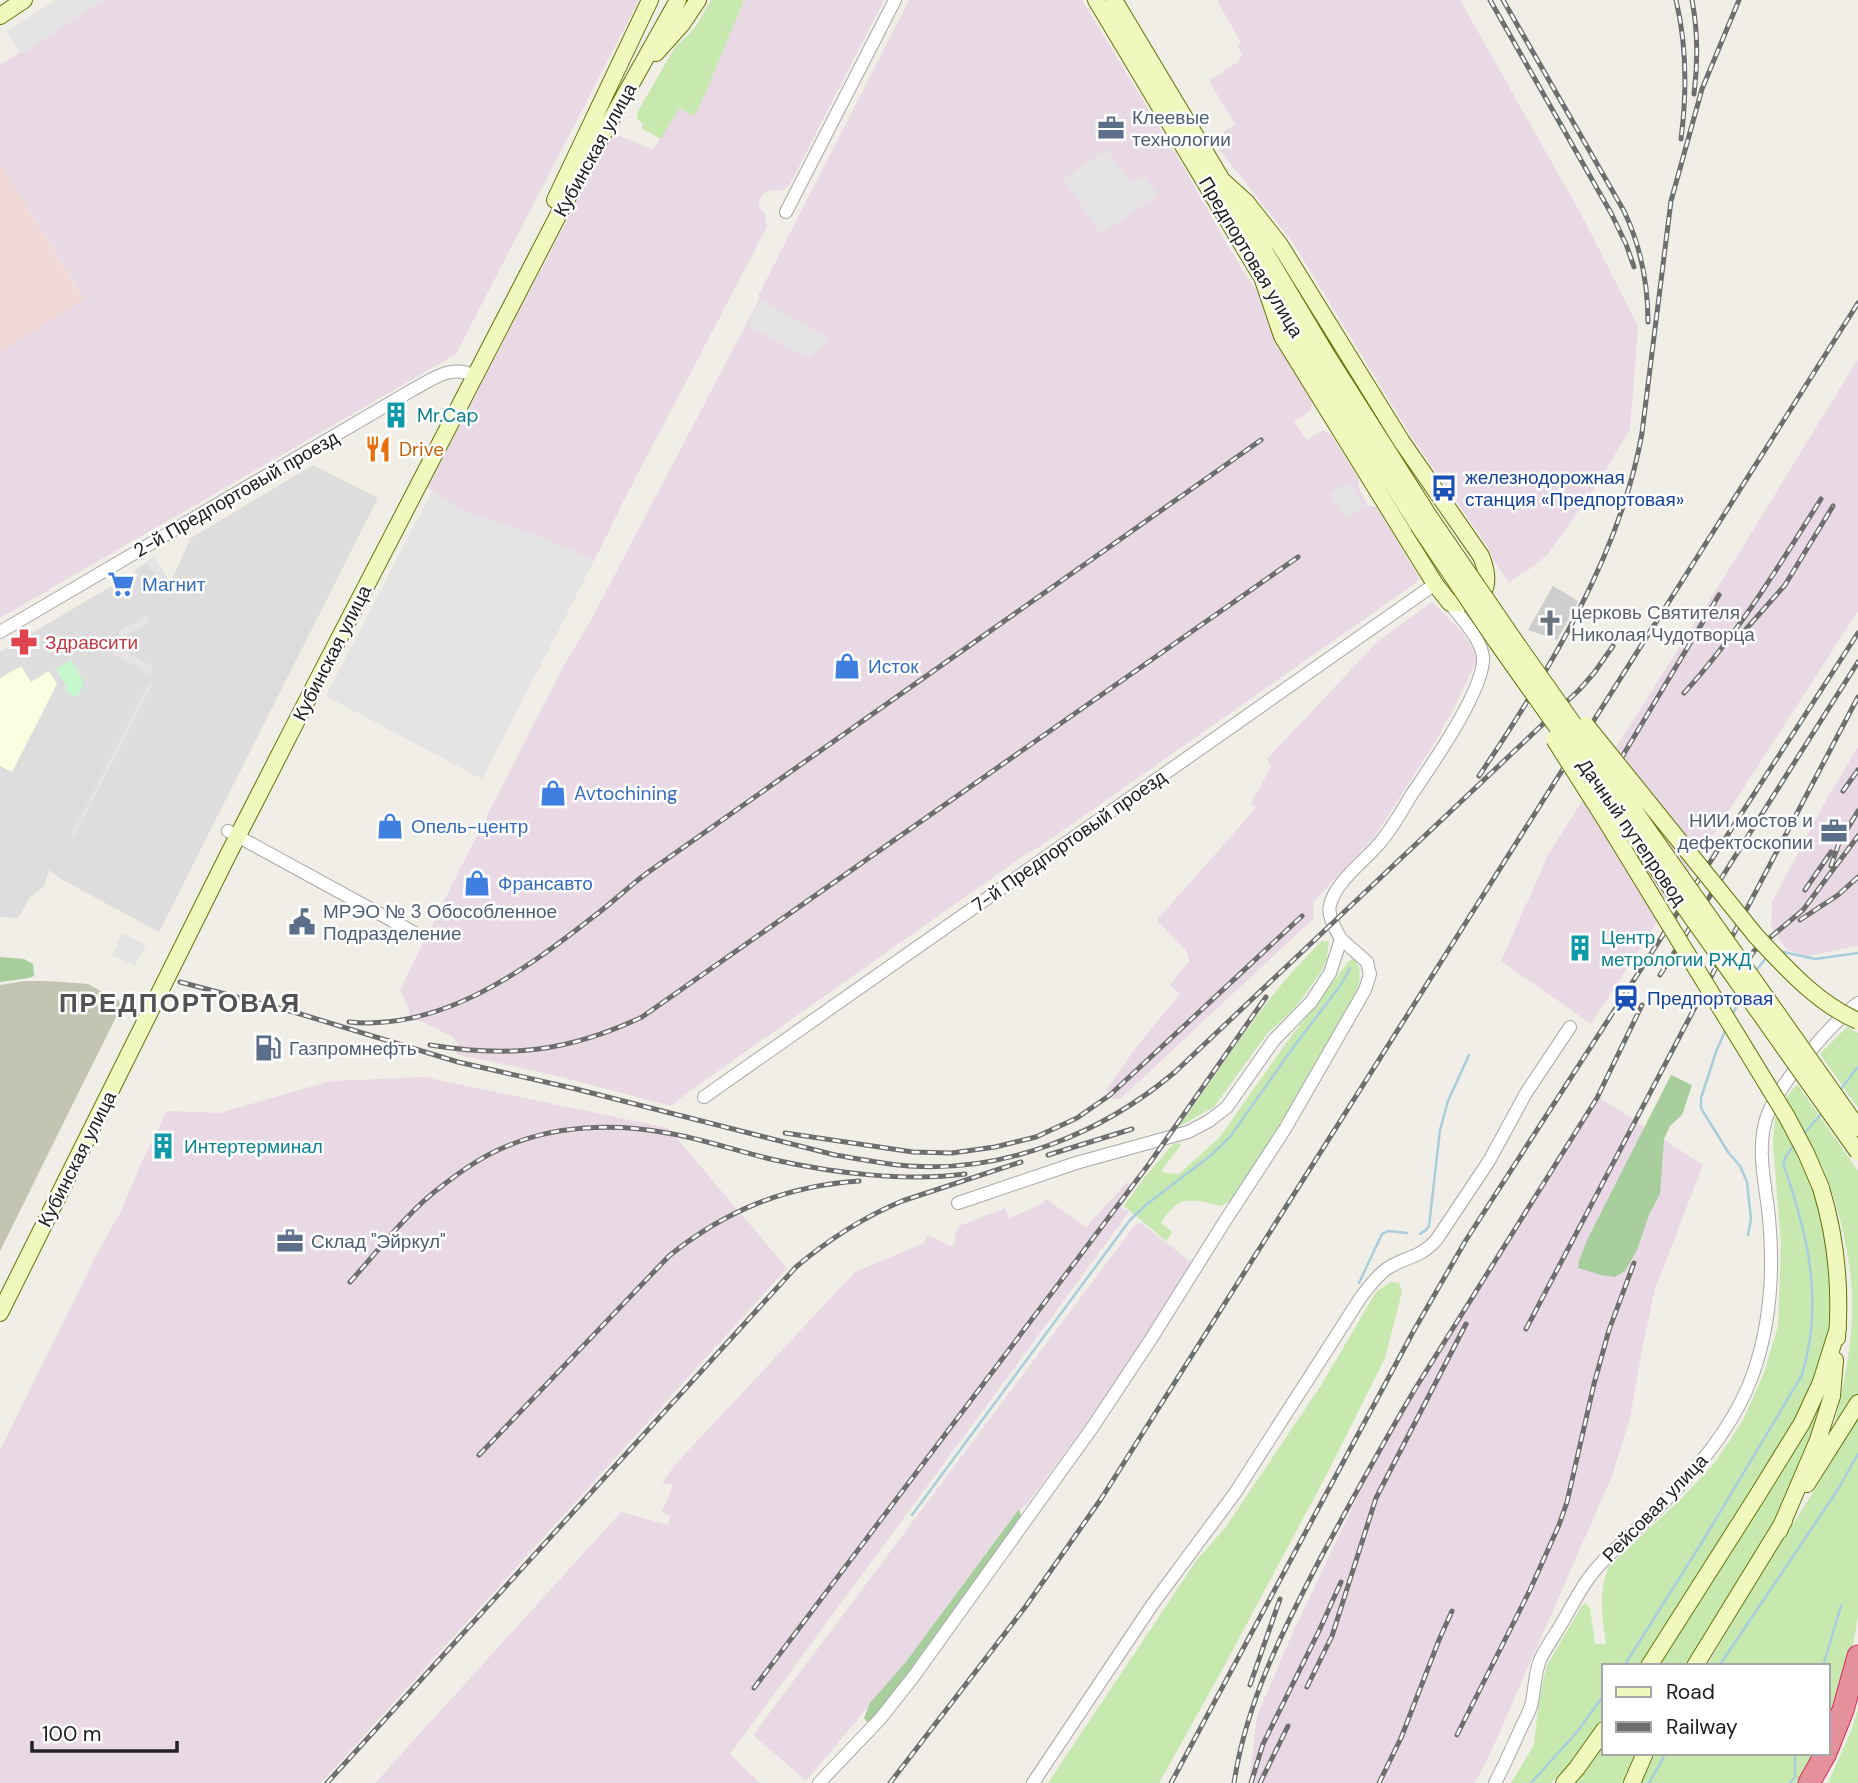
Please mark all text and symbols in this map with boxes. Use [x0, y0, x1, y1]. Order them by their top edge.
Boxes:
street label: Кубинская улица [548, 78, 642, 221]
place label: Клеевые технологии [1132, 105, 1231, 152]
office icon: Клеевые технологии [1096, 113, 1126, 143]
street label: Предпортовая улица [1193, 172, 1309, 342]
building icon: Mr.Cap [381, 400, 411, 430]
place label: Mr.Cap [417, 403, 478, 428]
street label: 2-й Предпортовый проезд [129, 425, 343, 563]
restaurant icon: Drive [363, 434, 393, 464]
place label: Drive [399, 437, 444, 462]
place label: железнодорожная станция «Предпортовая» [1465, 465, 1684, 512]
bus stop icon: железнодорожная станция «Предпортовая» [1429, 473, 1459, 503]
supermarket icon: Магнит [106, 569, 136, 599]
place label: Магнит [142, 572, 206, 597]
street label: Кубинская улица [287, 580, 377, 725]
place label: церковь Святителя Николая Чудотворца [1571, 600, 1755, 647]
church icon: церковь Святителя Николая Чудотворца [1535, 608, 1565, 638]
pharmacy icon: Здравсити [9, 627, 39, 657]
place label: Здравсити [45, 630, 138, 655]
shop icon: Исток [832, 651, 862, 681]
place label: Исток [868, 654, 919, 679]
street label: Дачный путепровод [1572, 754, 1692, 910]
street label: 7-й Предпортовый проезд [967, 764, 1171, 918]
shop icon: Avtochining [538, 778, 568, 808]
place label: Avtochining [574, 781, 678, 806]
place label: НИИ мостов и дефектоскопии [1677, 808, 1813, 855]
shop icon: Опель-центр [375, 811, 405, 841]
place label: Опель-центр [411, 814, 528, 839]
office icon: НИИ мостов и дефектоскопии [1819, 816, 1849, 846]
shop icon: Франсавто [462, 868, 492, 898]
place label: Франсавто [498, 871, 593, 896]
place label: МРЭО № 3 Обособленное Подразделение [323, 899, 557, 946]
public building icon: МРЭО № 3 Обособленное Подразделение [287, 907, 317, 937]
place label: Центр метрологии РЖД [1601, 925, 1751, 972]
building icon: Центр метрологии РЖД [1565, 933, 1595, 963]
station icon: Предпортовая [1611, 983, 1641, 1013]
district label: ПРЕДПОРТОВАЯ [59, 986, 301, 1020]
place label: Предпортовая [1647, 986, 1773, 1011]
fuel station icon: Газпромнефть [253, 1033, 283, 1063]
place label: Газпромнефть [289, 1036, 417, 1061]
street label: Кубинская улица [32, 1086, 122, 1231]
building icon: Интертерминал [148, 1131, 178, 1161]
place label: Интертерминал [184, 1134, 323, 1159]
office icon: Склад "Эйркул" [275, 1226, 305, 1256]
place label: Склад "Эйркул" [311, 1229, 446, 1254]
street label: Рейсовая улица [1597, 1448, 1713, 1568]
legend [1602, 1664, 1830, 1755]
text: Road [1666, 1678, 1715, 1706]
scale bar [32, 1710, 177, 1754]
text: Railway [1666, 1713, 1738, 1741]
text: 100 m [42, 1720, 102, 1748]

